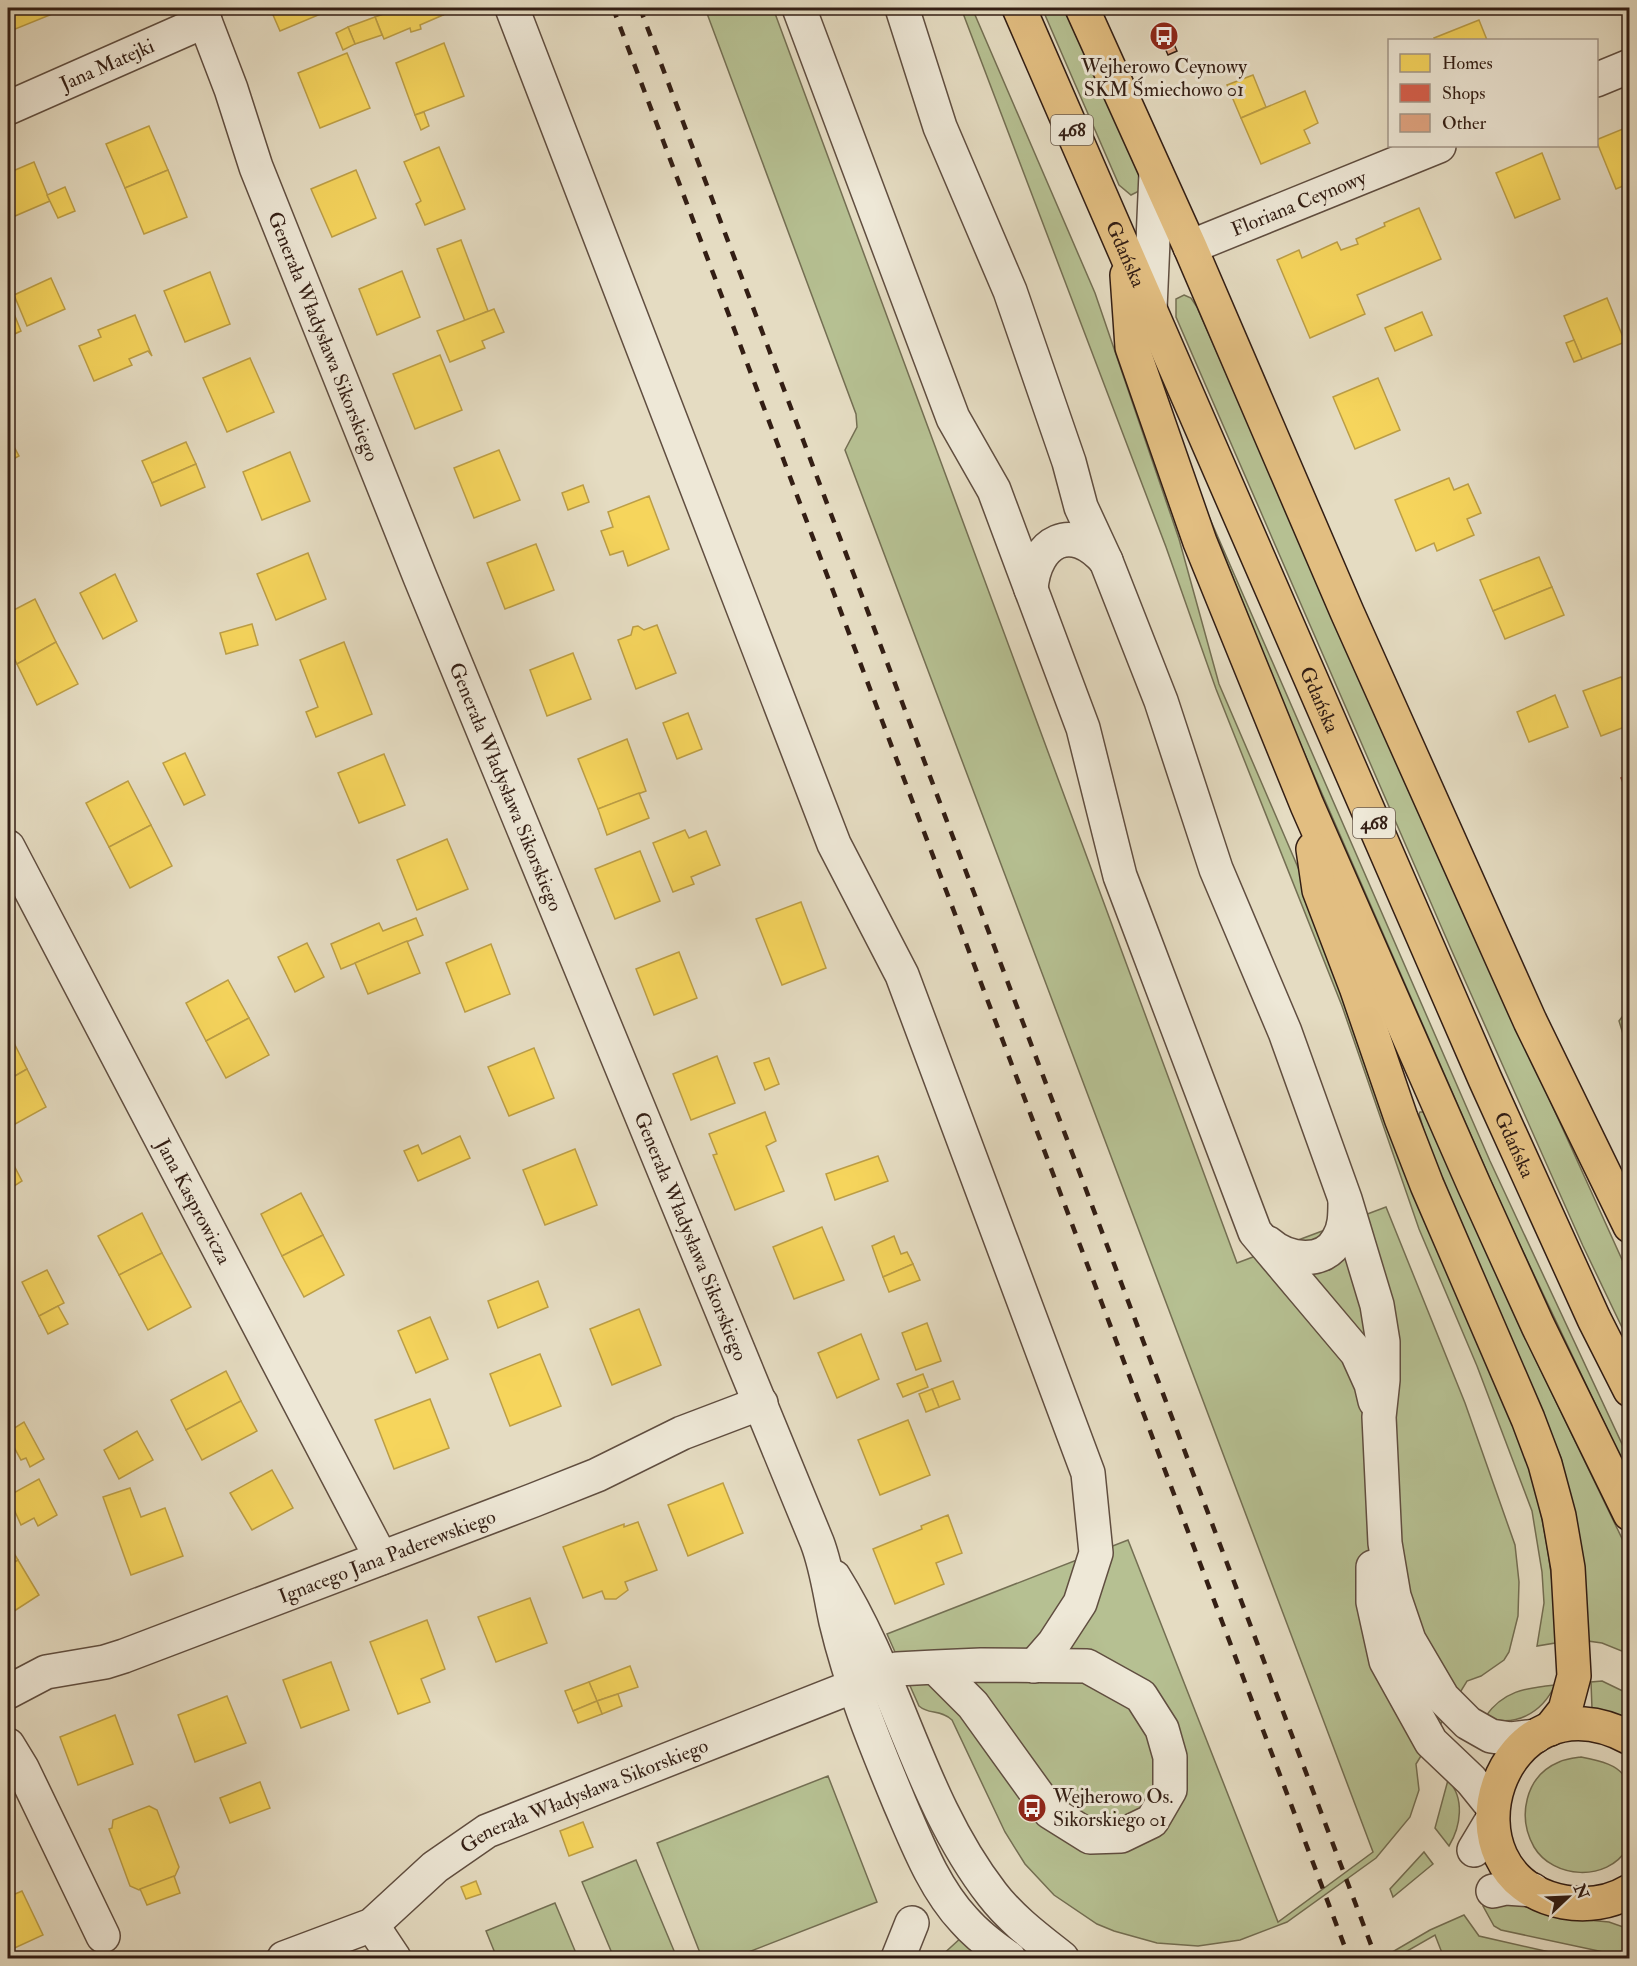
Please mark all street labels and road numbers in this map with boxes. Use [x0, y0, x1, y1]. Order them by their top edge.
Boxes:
street label: Jana Matejki [55, 33, 158, 97]
road number: 468 [1051, 115, 1093, 145]
street label: Floriana Ceynowy [1227, 164, 1371, 242]
street label: Generała Władysława Sikorskiego [262, 208, 384, 465]
street label: Gdańska [1100, 217, 1151, 292]
street label: Generała Władysława Sikorskiego [443, 659, 568, 915]
street label: Gdańska [1294, 663, 1345, 737]
road number: 468 [1353, 808, 1395, 838]
street label: Generała Władysława Sikorskiego [628, 1108, 753, 1365]
street label: Gdańska [1489, 1108, 1540, 1182]
street label: Jana Kasprowicza [150, 1134, 237, 1269]
street label: Ignacego Jana Paderewskiego [275, 1504, 499, 1609]
street label: Generała Władysława Sikorskiego [455, 1733, 712, 1859]

